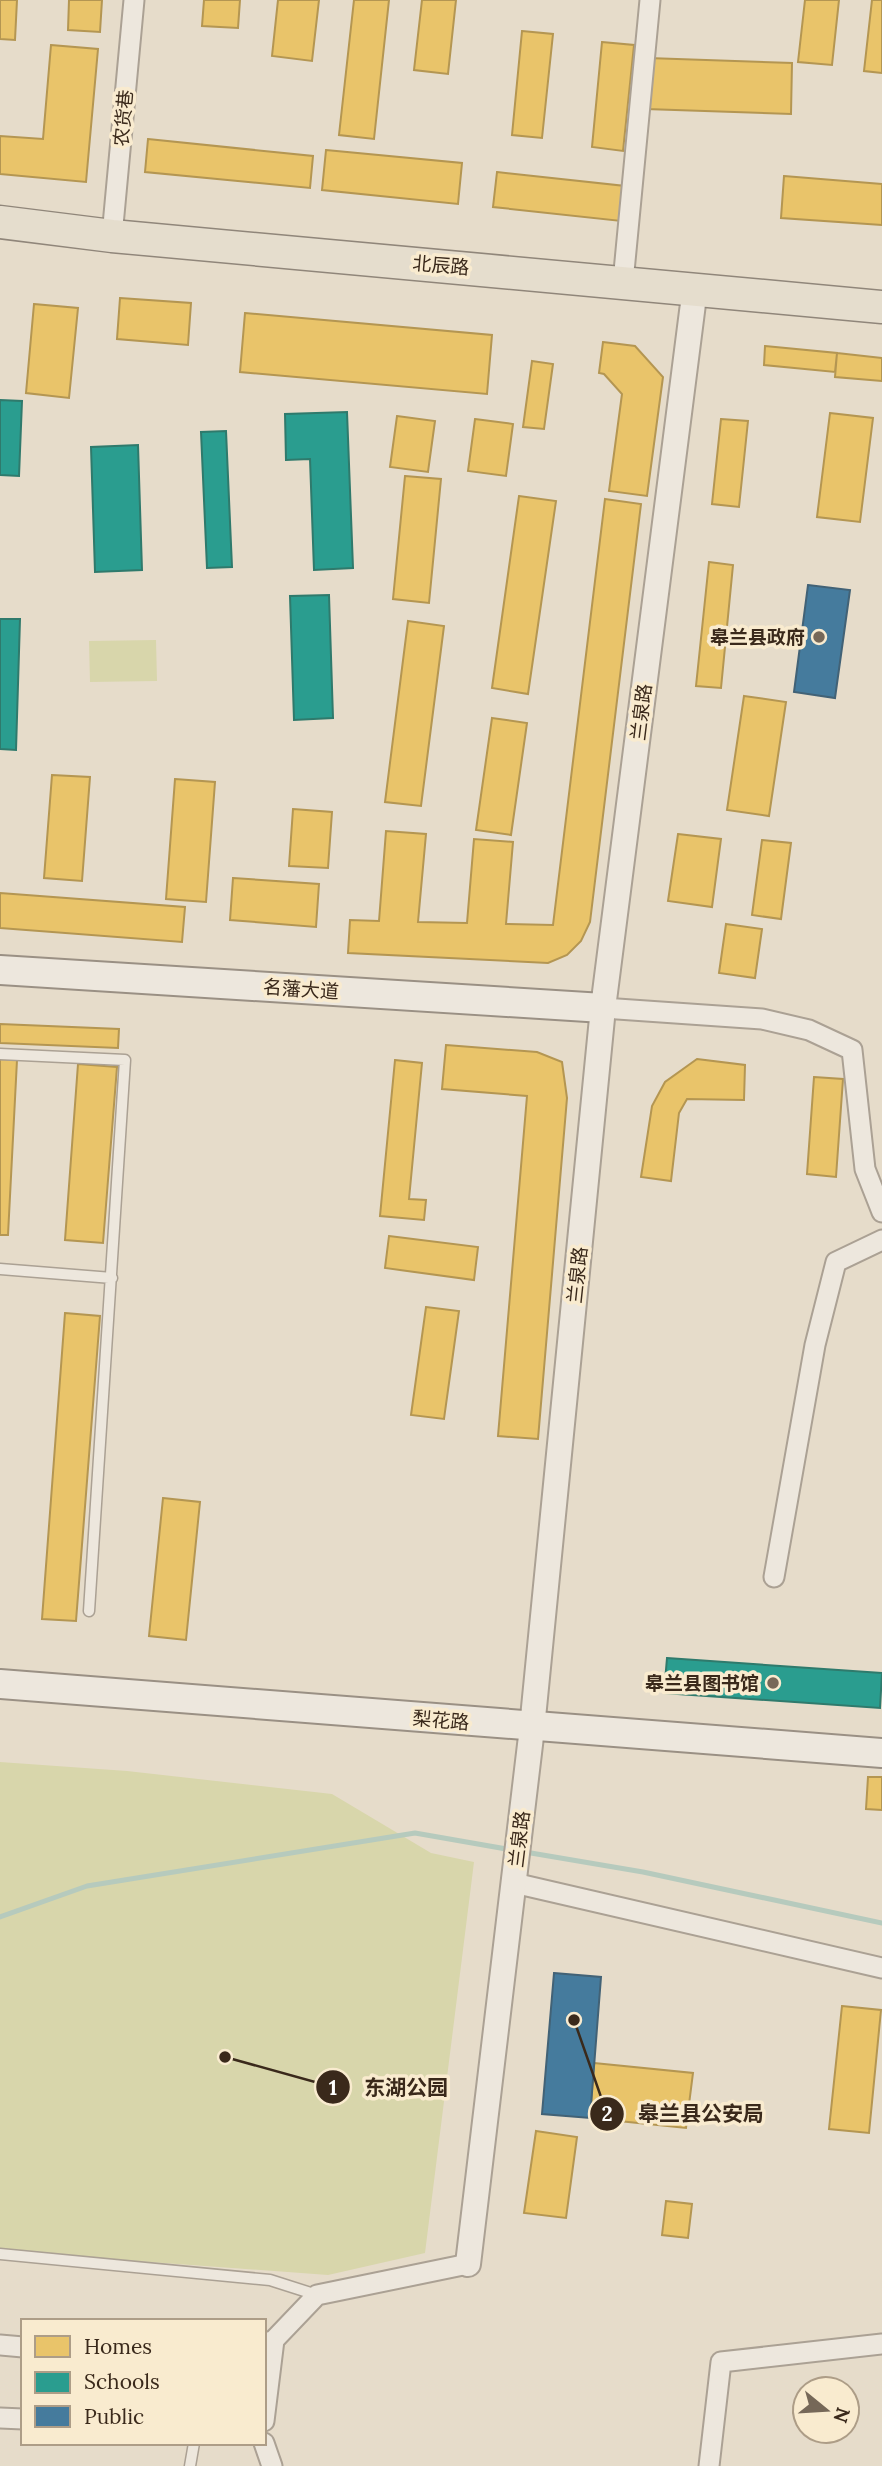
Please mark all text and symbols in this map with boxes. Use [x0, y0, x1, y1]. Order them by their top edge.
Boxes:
street label: 农货巷 [109, 89, 137, 147]
street label: 北辰路 [412, 251, 470, 279]
place label: 皋兰县政府 [710, 625, 805, 649]
marker: 皋兰县政府 [811, 629, 827, 645]
street label: 兰泉路 [626, 682, 656, 742]
street label: 名藩大道 [262, 974, 340, 1004]
street label: 兰泉路 [562, 1245, 592, 1305]
place label: 皋兰县图书馆 [645, 1671, 759, 1695]
marker: 皋兰县图书馆 [765, 1675, 781, 1691]
street label: 梨花路 [412, 1706, 470, 1734]
street label: 兰泉路 [504, 1809, 534, 1869]
callout: 东湖公园 [315, 2066, 462, 2108]
text: 1 [329, 2074, 337, 2101]
text: 东湖公园 [364, 2074, 448, 2101]
callout: 皋兰县公安局 [589, 2093, 778, 2135]
text: 2 [601, 2100, 613, 2127]
text: 皋兰县公安局 [638, 2100, 764, 2127]
legend [21, 2319, 266, 2445]
text: Homes [84, 2333, 152, 2360]
text: Schools [84, 2368, 160, 2395]
north arrow [791, 2375, 861, 2445]
text: Public [84, 2403, 144, 2430]
text: N [828, 2405, 856, 2426]

